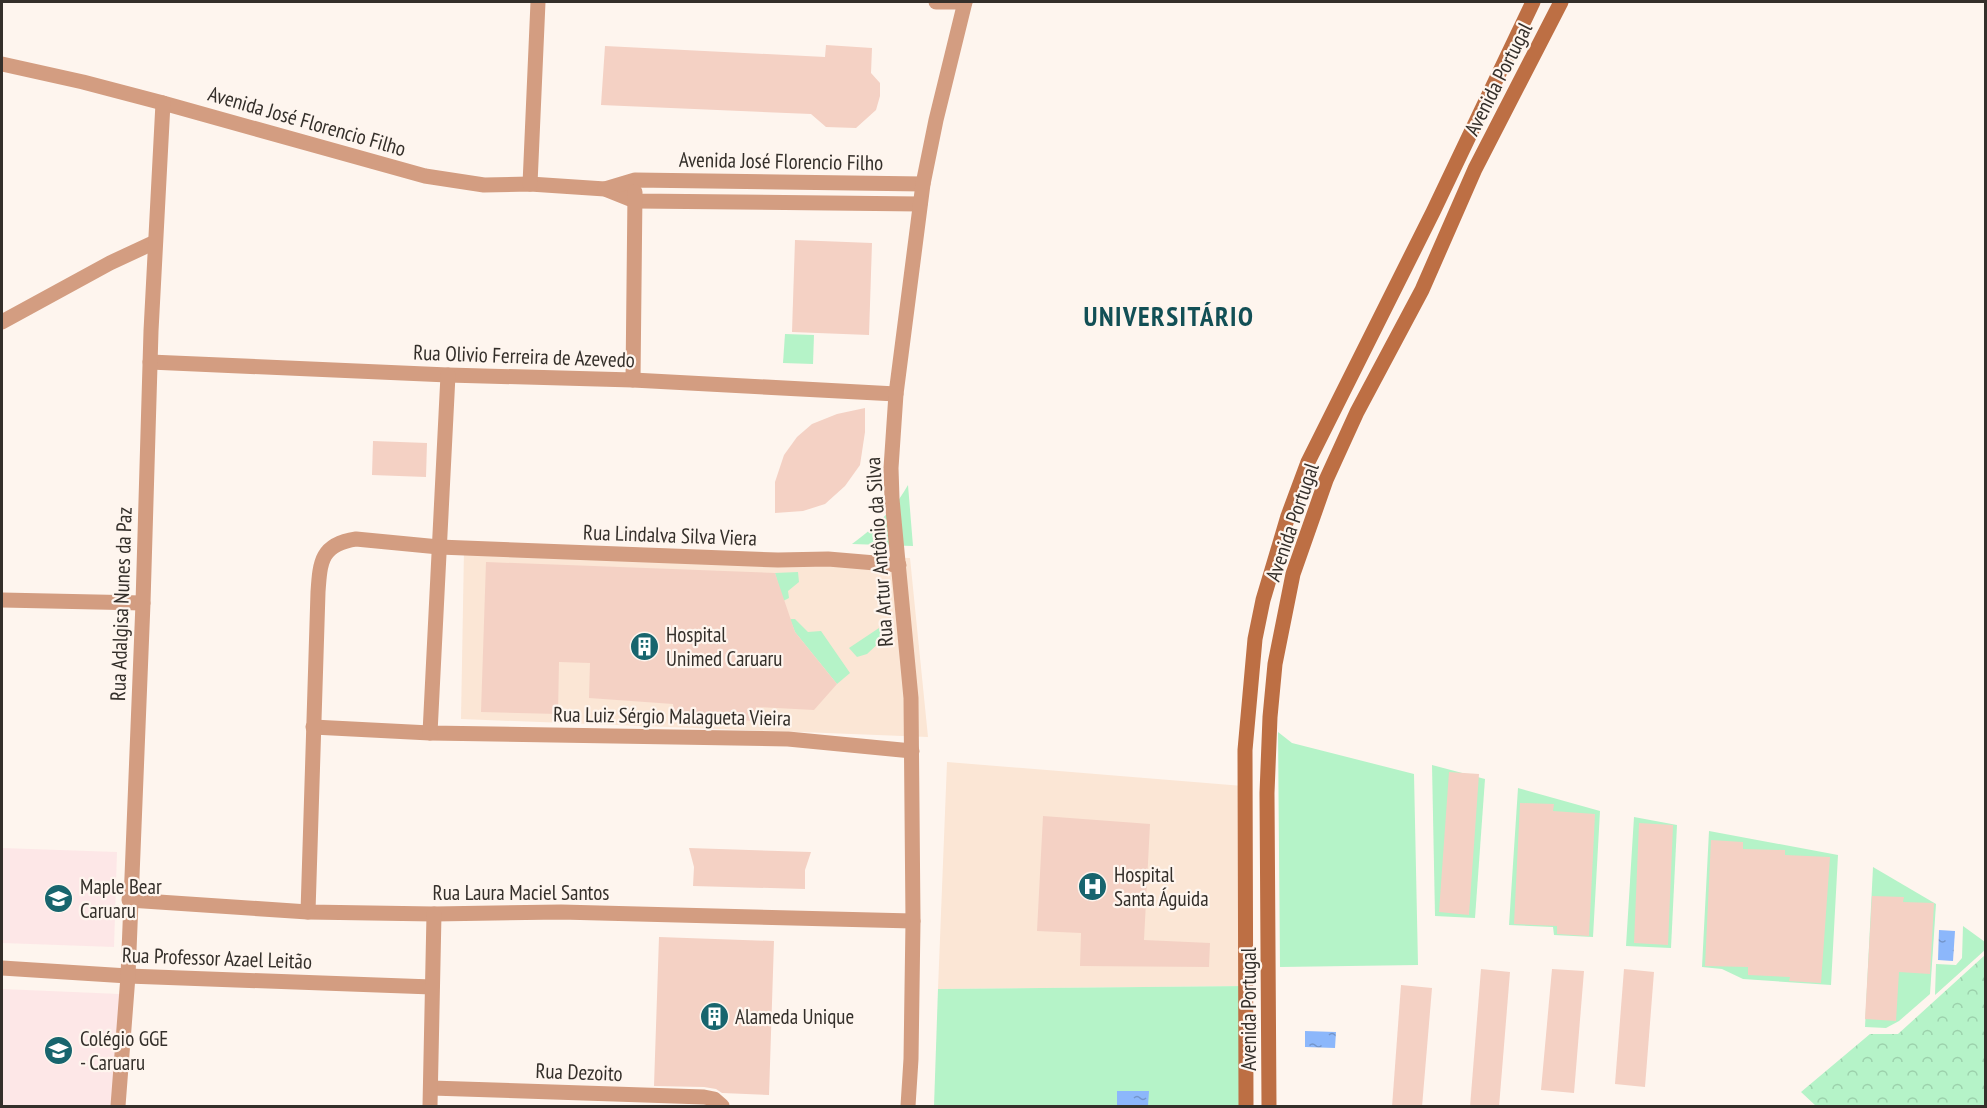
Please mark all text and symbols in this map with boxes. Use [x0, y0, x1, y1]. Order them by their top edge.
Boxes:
street label: Avenida Portugal [1458, 18, 1538, 140]
street label: Avenida José Florencio Filho [205, 80, 409, 162]
street label: Avenida José Florencio Filho [679, 146, 883, 176]
district label: UNIVERSITÁRIO [1084, 299, 1254, 333]
street label: Rua Olivio Ferreira de Azevedo [413, 339, 635, 373]
street label: Rua Artur Antônio da Silva [859, 456, 899, 648]
street label: Avenida Portugal [1259, 459, 1325, 585]
street label: Rua Adalgisa Nunes da Paz [104, 507, 138, 701]
street label: Rua Lindalva Silva Viera [583, 518, 757, 552]
place label: Hospital Unimed Caruaru [666, 621, 783, 672]
building icon: Hospital Unimed Caruaru [629, 630, 661, 662]
street label: Rua Luiz Sérgio Malagueta Vieira [553, 700, 791, 732]
place label: Hospital Santa Águida [1114, 861, 1209, 912]
hospital icon: Hospital Santa Águida [1077, 870, 1109, 902]
place label: Maple Bear Caruaru [80, 873, 162, 924]
street label: Rua Laura Maciel Santos [433, 879, 609, 906]
school or university icon: Maple Bear Caruaru [43, 882, 75, 914]
street label: Rua Professor Azael Leitão [121, 941, 313, 975]
street label: Avenida Portugal [1235, 947, 1262, 1071]
building icon: Alameda Unique [698, 1000, 730, 1032]
place label: Alameda Unique [735, 1003, 854, 1030]
place label: Colégio GGE - Caruaru [80, 1025, 168, 1076]
school or university icon: Colégio GGE - Caruaru [43, 1034, 75, 1066]
street label: Rua Dezoito [535, 1057, 623, 1087]

